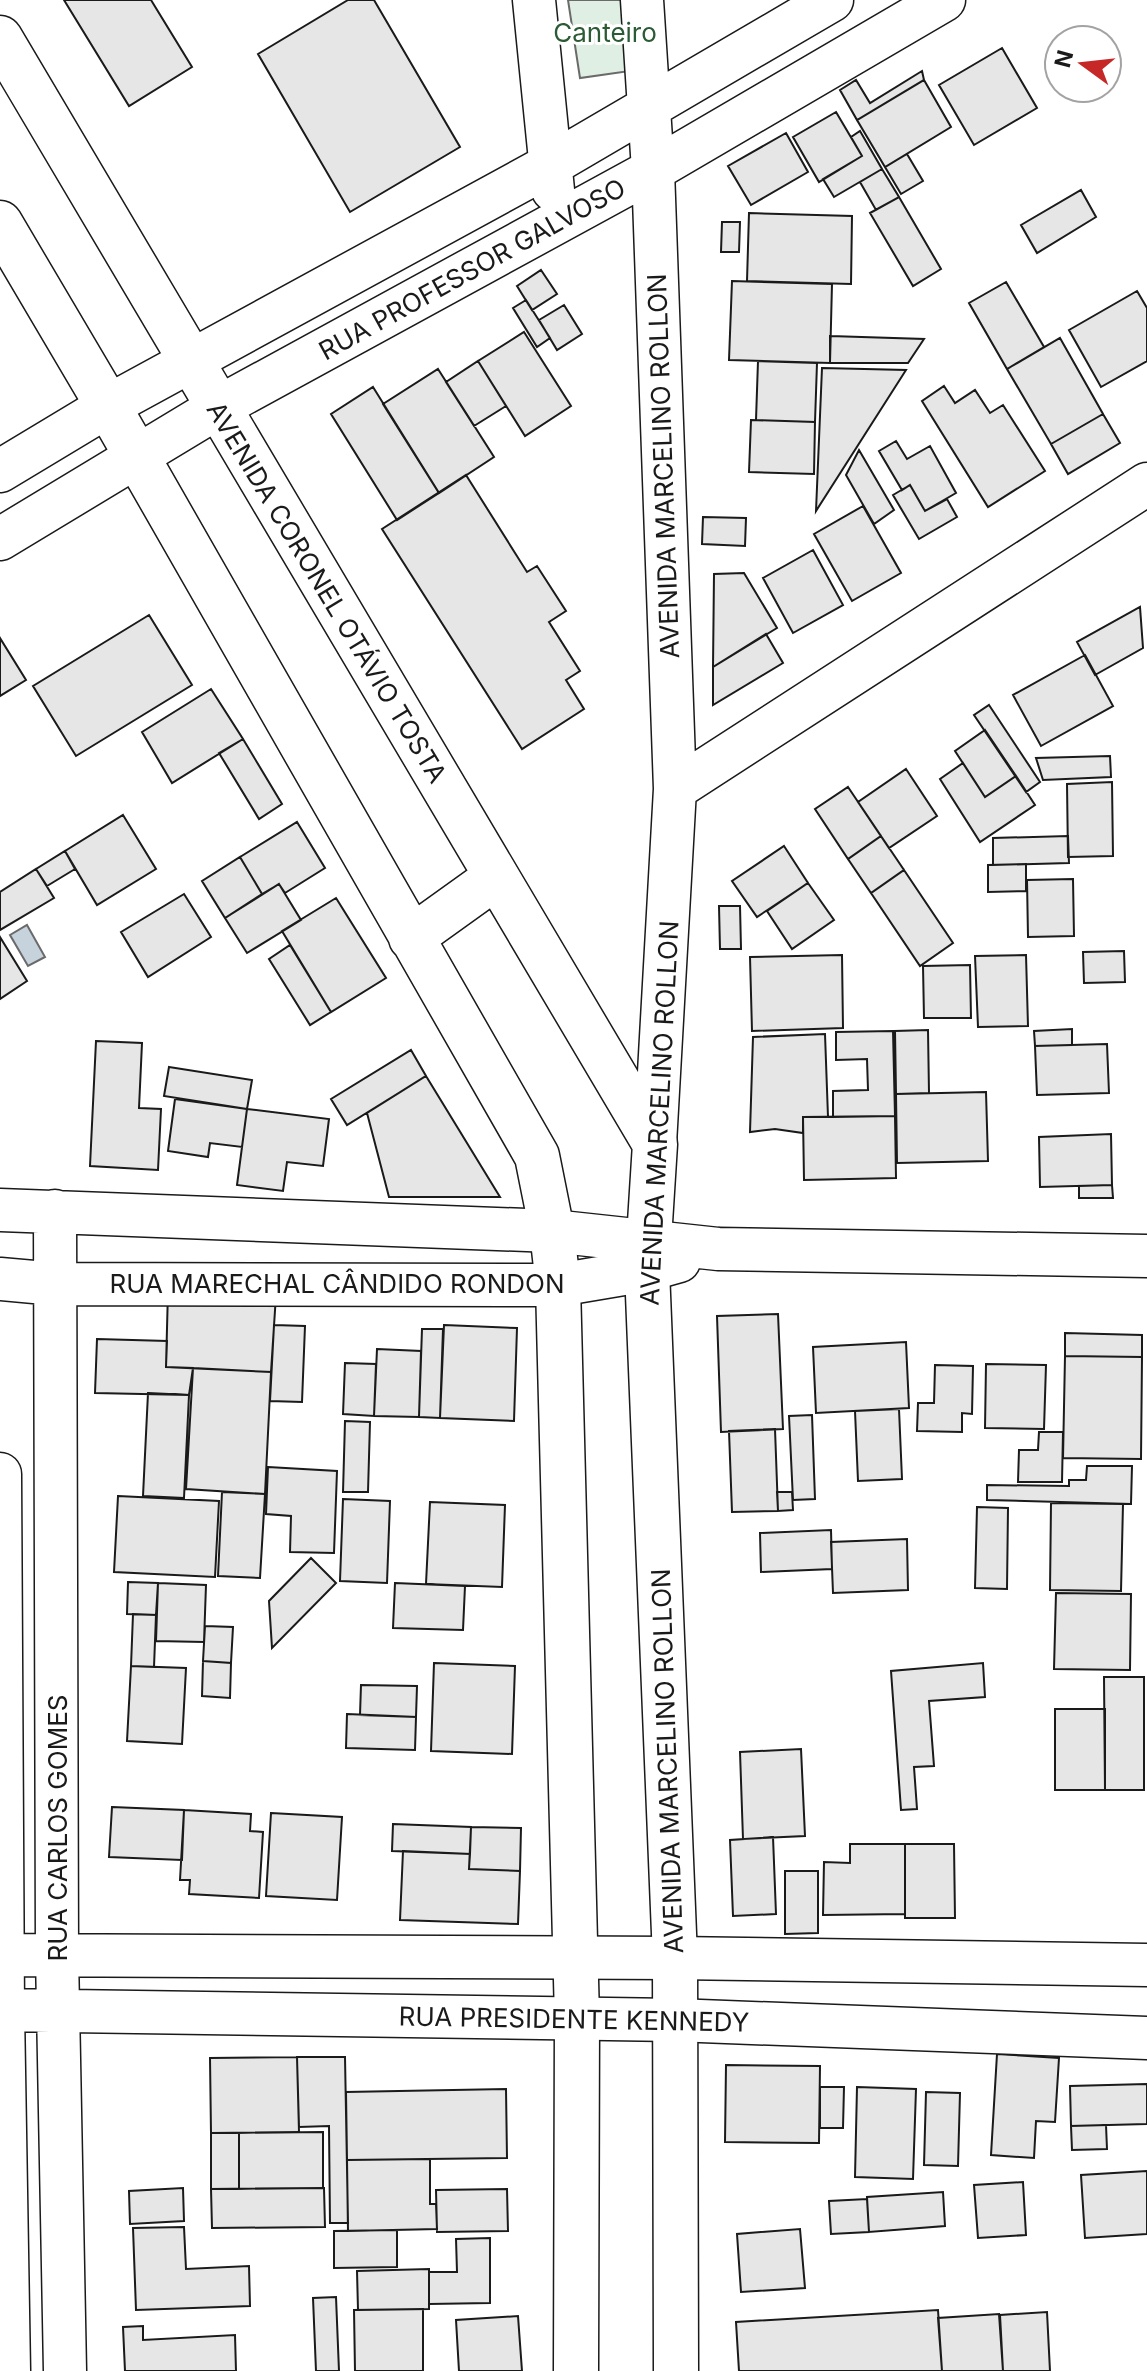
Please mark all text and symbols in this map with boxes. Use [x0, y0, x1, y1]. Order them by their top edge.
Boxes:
park label: Canteiro [553, 17, 657, 48]
north arrow [1043, 24, 1123, 104]
text: N [1049, 47, 1078, 70]
street label: RUA PROFESSOR GALVOSO [313, 172, 631, 366]
street label: AVENIDA MARCELINO ROLLON [641, 273, 685, 659]
street label: AVENIDA CORONEL OTÁVIO TOSTA [201, 396, 453, 788]
street label: AVENIDA MARCELINO ROLLON [633, 920, 685, 1306]
street label: RUA MARECHAL CÂNDIDO RONDON [109, 1268, 565, 1299]
street label: AVENIDA MARCELINO ROLLON [645, 1568, 689, 1954]
street label: RUA CARLOS GOMES [42, 1695, 73, 1961]
street label: RUA PRESIDENTE KENNEDY [398, 2000, 750, 2038]

